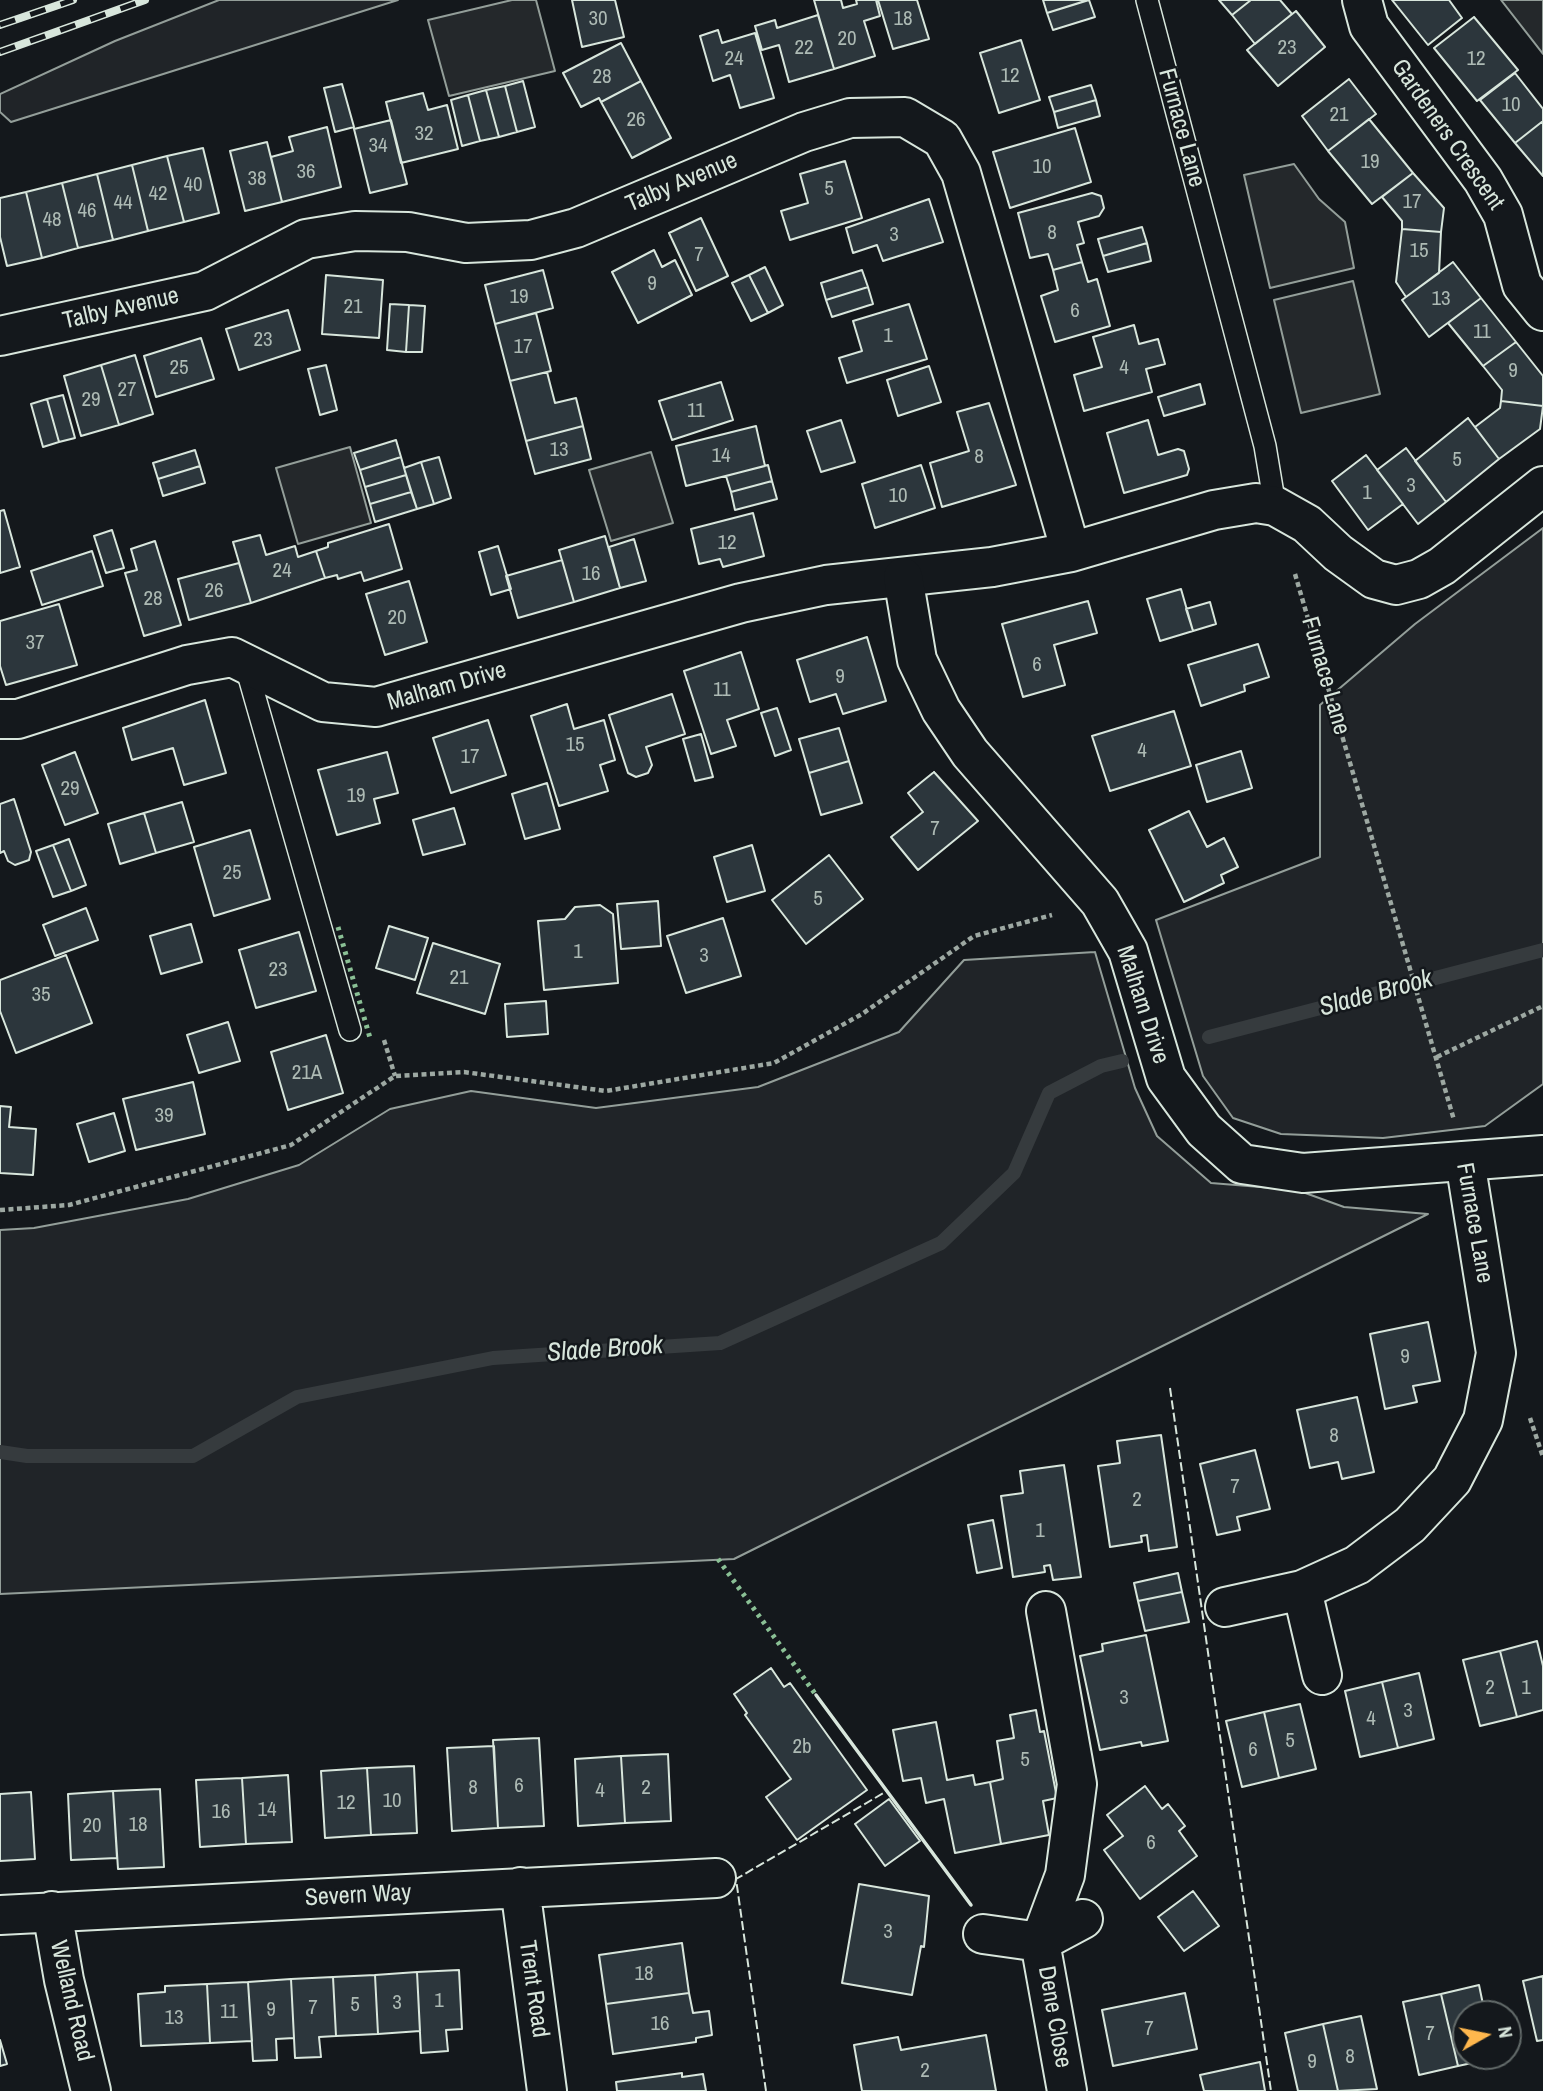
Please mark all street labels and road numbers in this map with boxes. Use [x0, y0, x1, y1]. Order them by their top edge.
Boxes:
street label: Gardeners Crescent [1384, 54, 1510, 216]
street label: Furnace Lane [1151, 66, 1211, 190]
street label: Talby Avenue [622, 147, 742, 219]
street label: Talby Avenue [60, 282, 182, 336]
street label: Furnace Lane [1294, 614, 1356, 738]
street label: Malham Drive [384, 656, 510, 718]
street label: Malham Drive [1109, 942, 1175, 1068]
street label: Furnace Lane [1449, 1161, 1499, 1285]
street label: Severn Way [304, 1879, 412, 1913]
street label: Welland Road [43, 1938, 99, 2064]
street label: Trent Road [512, 1939, 554, 2039]
street label: Dene Close [1031, 1964, 1077, 2070]

